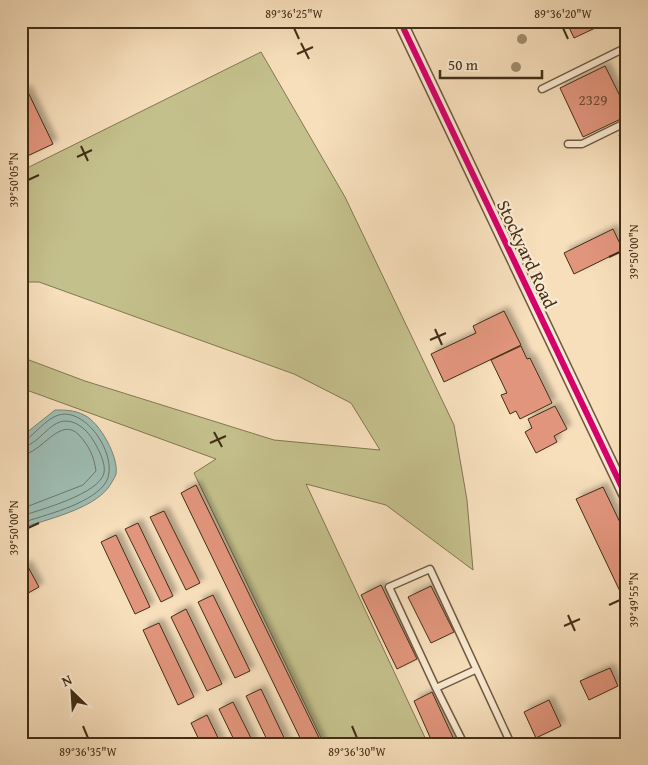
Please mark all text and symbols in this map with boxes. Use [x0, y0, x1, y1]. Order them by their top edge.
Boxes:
text: 89°36'25"W [265, 5, 324, 22]
text: 89°36'20"W [534, 5, 593, 22]
scale bar [440, 48, 543, 80]
text: 50 m [448, 54, 479, 75]
house number: 2329 [579, 89, 607, 110]
text: 39°50'05"N [5, 152, 22, 208]
street label: Stockyard Road [490, 195, 564, 313]
text: 39°50'00"N [625, 224, 642, 280]
text: 39°50'00"N [5, 500, 22, 556]
text: 39°49'55"N [625, 572, 642, 628]
north arrow [48, 668, 98, 718]
text: N [58, 669, 76, 691]
text: 89°36'35"W [59, 743, 118, 760]
text: 89°36'30"W [328, 743, 387, 760]

